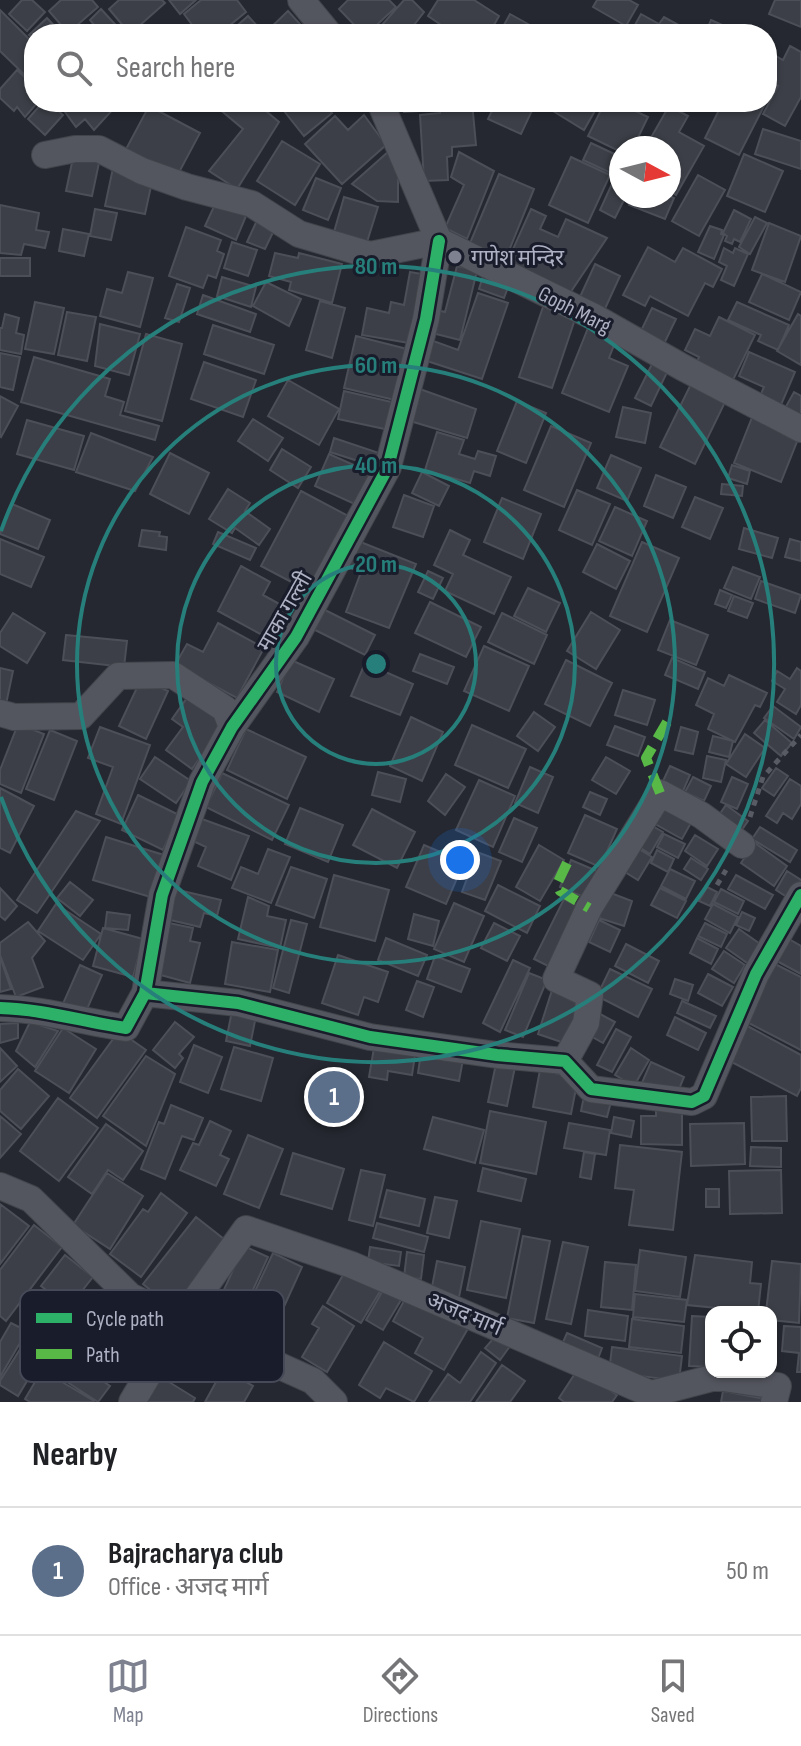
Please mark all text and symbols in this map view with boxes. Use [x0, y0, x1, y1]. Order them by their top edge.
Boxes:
search box [24, 24, 777, 112]
icon: search [52, 46, 96, 90]
text: Search here [116, 50, 235, 86]
north arrow [609, 136, 681, 208]
place label: गणेश मन्दिर [471, 244, 565, 272]
marker: गणेश मन्दिर [446, 248, 464, 266]
text: 80 m [355, 252, 397, 281]
street label: Goph Marg [533, 281, 615, 340]
text: 60 m [355, 351, 397, 380]
text: 40 m [355, 451, 397, 480]
text: 20 m [355, 550, 397, 579]
street label: माका गल्ली [252, 567, 319, 657]
centre of rings [362, 650, 390, 678]
your location [440, 840, 480, 880]
pin: 1 [308, 1067, 360, 1127]
street label: अजद मार्ग [423, 1286, 507, 1343]
legend [20, 1290, 284, 1382]
text: Cycle path [86, 1306, 164, 1333]
map controls [705, 1306, 777, 1378]
button: locate [705, 1306, 777, 1378]
text: Path [86, 1342, 120, 1369]
text: Nearby [32, 1434, 118, 1475]
text: Bajracharya club [108, 1536, 284, 1572]
text: 1 [53, 1556, 63, 1587]
text: 50 m [726, 1556, 769, 1587]
text: Office · अजद मार्ग [108, 1572, 269, 1603]
tab: Map [106, 1654, 150, 1729]
tab: Directions [363, 1654, 438, 1729]
tab: Saved [651, 1654, 695, 1729]

